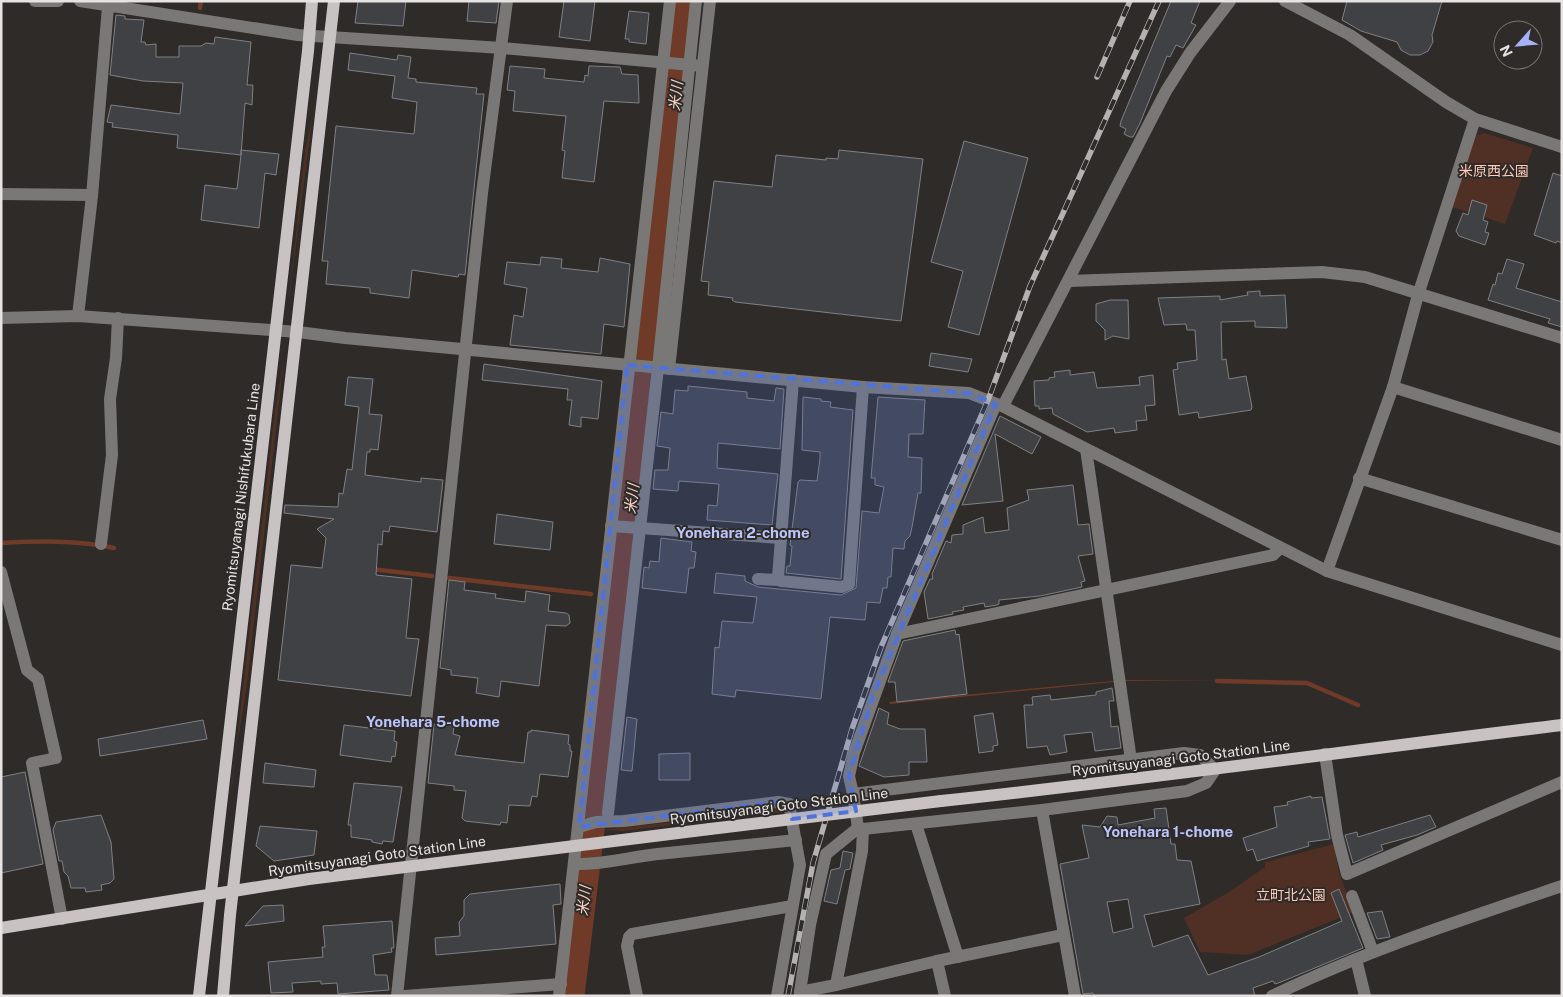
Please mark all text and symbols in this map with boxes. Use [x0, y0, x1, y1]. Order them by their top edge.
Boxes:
north arrow [1493, 20, 1543, 70]
text: N [1497, 42, 1516, 59]
water label: 米川 [665, 78, 686, 112]
park label: 米原西公園 [1459, 163, 1529, 179]
street label: Ryomitsuyanagi Nishifukubara Line [219, 382, 263, 612]
water label: 米川 [621, 481, 642, 515]
district label: Yonehara 2-chome [676, 524, 810, 541]
district label: Yonehara 5-chome [366, 713, 500, 730]
street label: Ryomitsuyanagi Goto Station Line [1071, 737, 1291, 779]
street label: Ryomitsuyanagi Goto Station Line [669, 785, 889, 827]
district label: Yonehara 1-chome [1103, 823, 1233, 840]
street label: Ryomitsuyanagi Goto Station Line [267, 833, 487, 879]
water label: 米川 [573, 883, 594, 917]
park label: 立町北公園 [1256, 887, 1326, 903]

